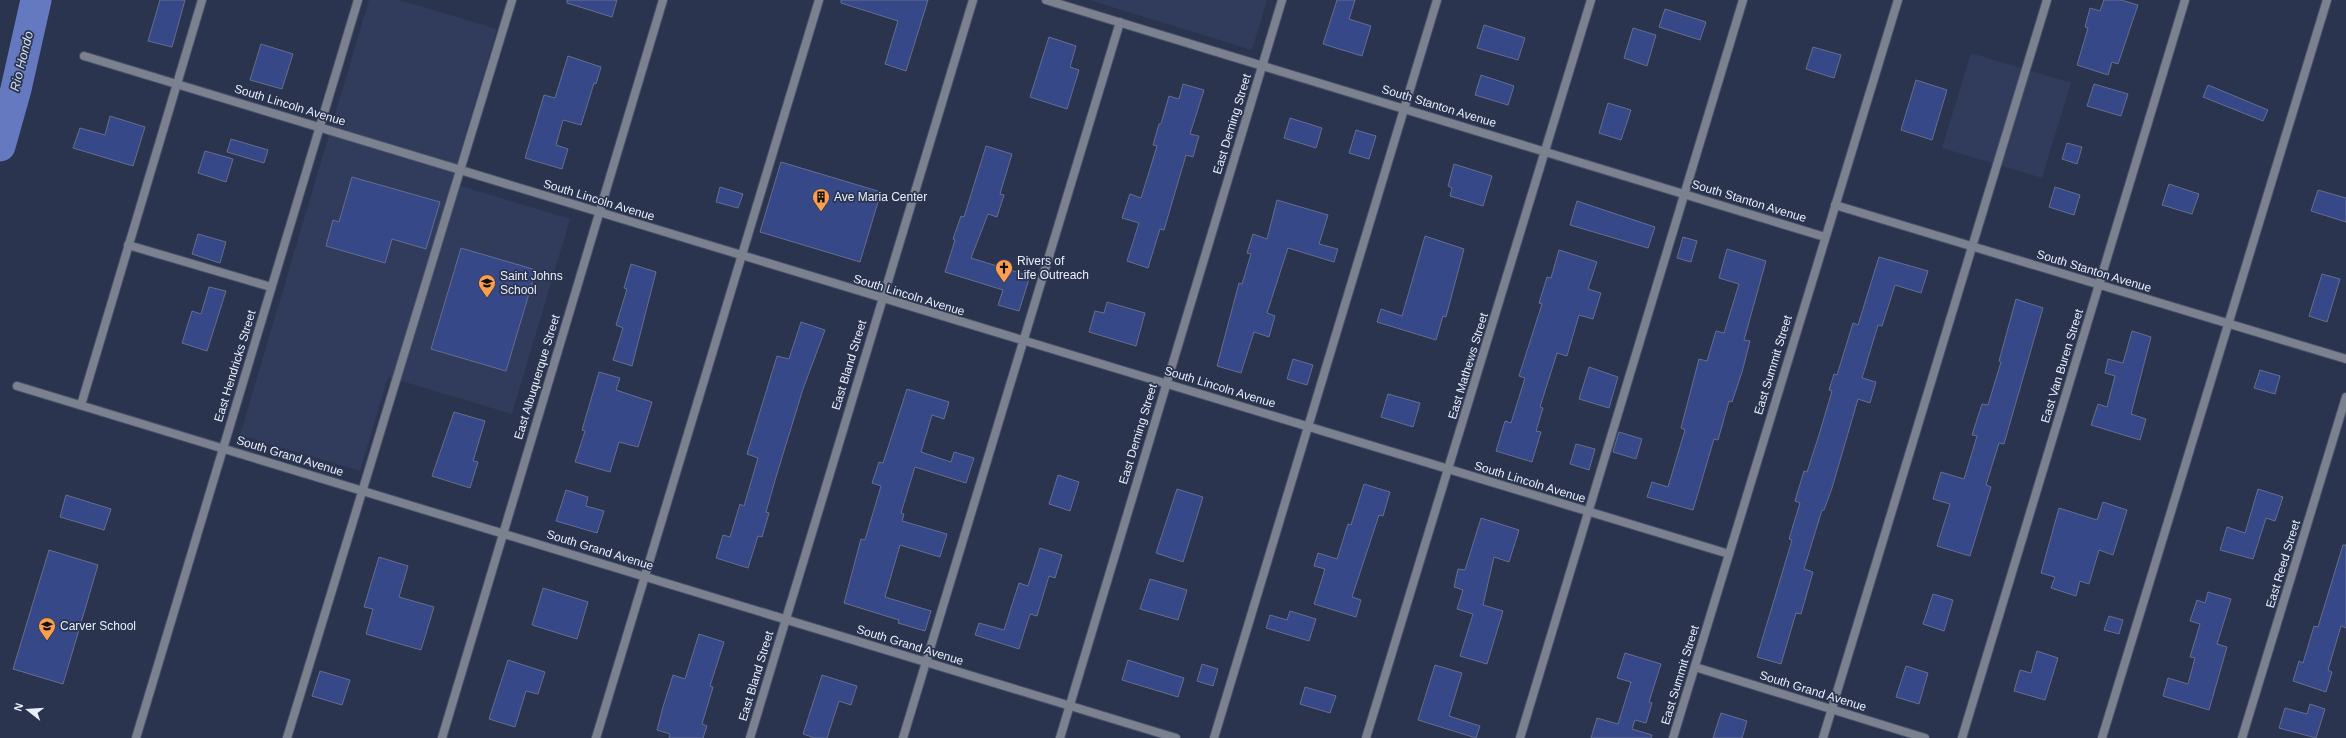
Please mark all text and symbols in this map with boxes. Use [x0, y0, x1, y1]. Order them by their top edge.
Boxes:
water label: Rio Hondo [7, 30, 36, 93]
street label: East Deming Street [1210, 72, 1254, 176]
street label: South Lincoln Avenue [233, 81, 348, 129]
street label: South Stanton Avenue [1380, 82, 1498, 130]
street label: South Lincoln Avenue [542, 176, 657, 224]
street label: South Stanton Avenue [1690, 177, 1808, 225]
building icon: Ave Maria Center [811, 187, 831, 212]
place label: Ave Maria Center [834, 190, 927, 204]
street label: South Stanton Avenue [2035, 247, 2153, 295]
place label: Rivers of Life Outreach [1017, 254, 1089, 282]
church icon: Rivers of Life Outreach [994, 258, 1014, 283]
place label: Saint Johns School [500, 269, 563, 297]
street label: South Lincoln Avenue [852, 271, 967, 319]
school or university icon: Saint Johns School [477, 273, 497, 298]
street label: East Van Buren Street [2038, 307, 2086, 425]
street label: East Hendricks Street [211, 308, 259, 424]
street label: East Mathews Street [1445, 310, 1491, 421]
street label: East Albuquerque Street [511, 312, 563, 441]
street label: East Summit Street [1751, 313, 1795, 416]
street label: East Bland Street [829, 318, 870, 412]
street label: South Lincoln Avenue [1163, 363, 1278, 411]
street label: East Deming Street [1116, 382, 1160, 486]
street label: South Grand Avenue [235, 433, 346, 479]
street label: South Lincoln Avenue [1473, 458, 1588, 506]
street label: East Reed Street [2263, 518, 2303, 610]
street label: South Grand Avenue [545, 527, 656, 573]
school or university icon: Carver School [37, 616, 57, 641]
place label: Carver School [60, 619, 136, 633]
street label: South Grand Avenue [855, 622, 966, 668]
street label: East Summit Street [1658, 623, 1702, 726]
street label: East Bland Street [736, 629, 777, 723]
street label: South Grand Avenue [1758, 668, 1869, 714]
north arrow [8, 690, 48, 730]
text: N [12, 701, 25, 713]

